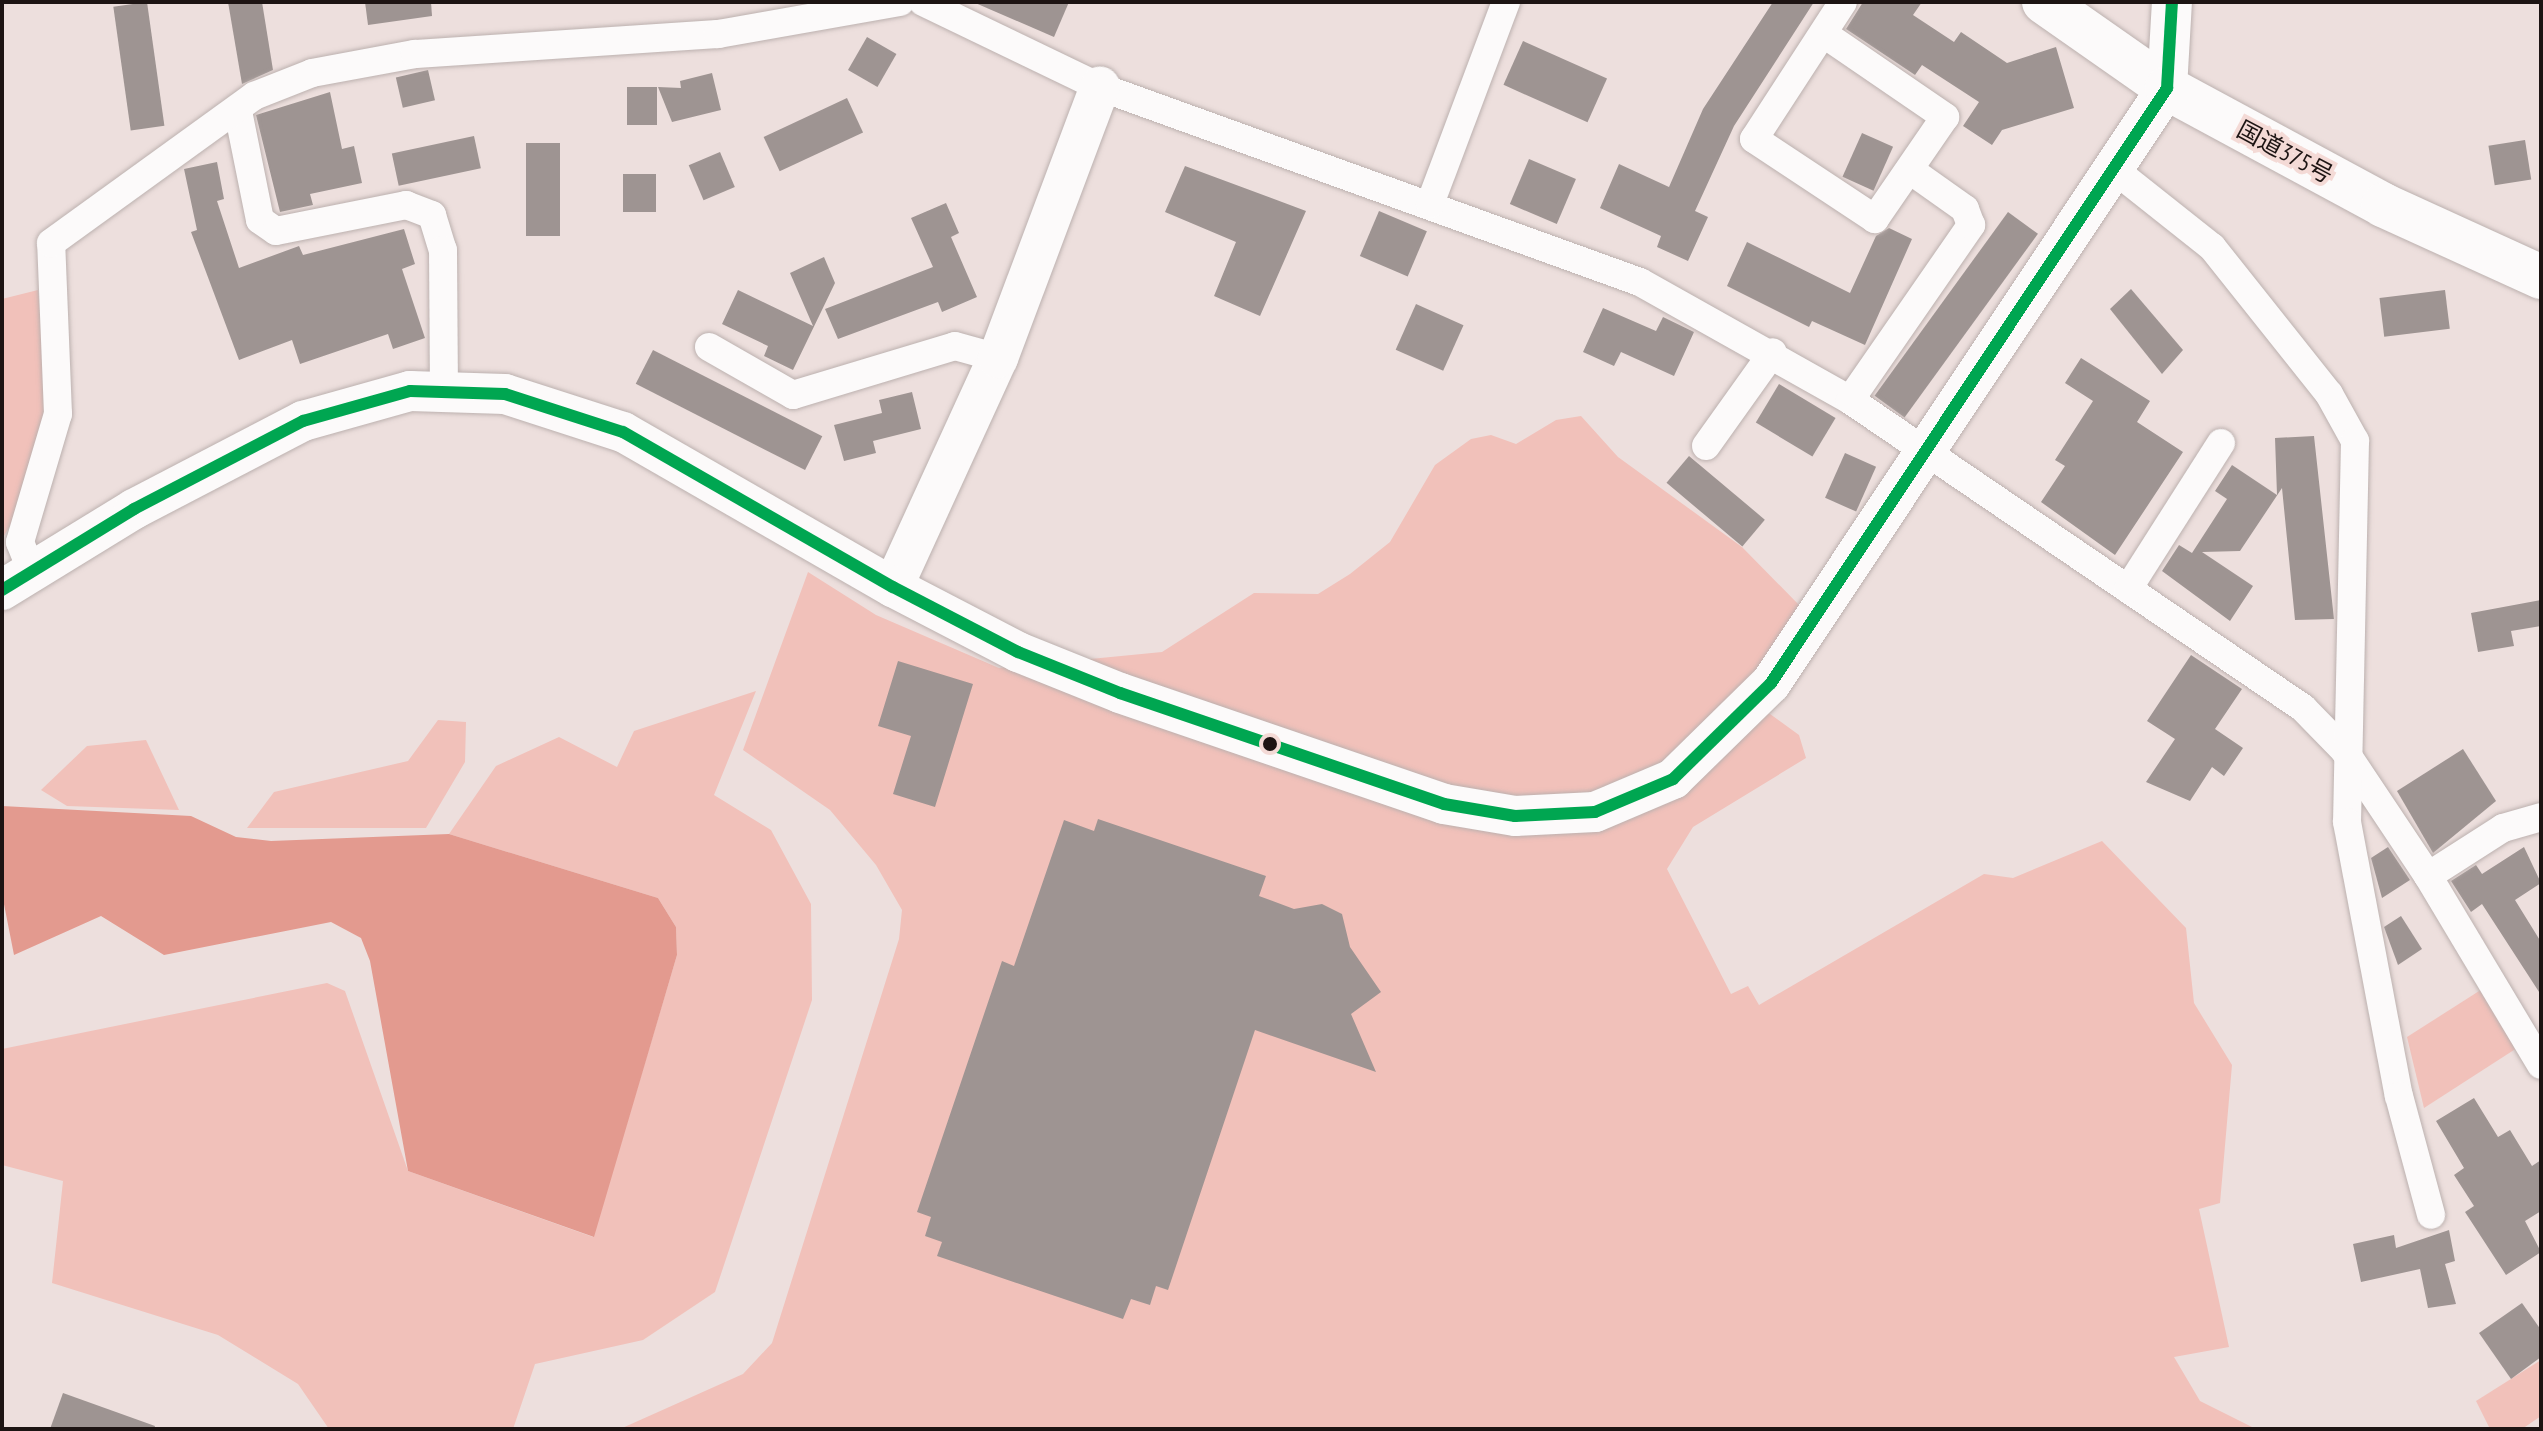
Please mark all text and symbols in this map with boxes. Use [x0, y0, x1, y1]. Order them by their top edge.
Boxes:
street label: 国道375号 [2232, 115, 2338, 189]
unlabelled marker [1262, 736, 1278, 752]

